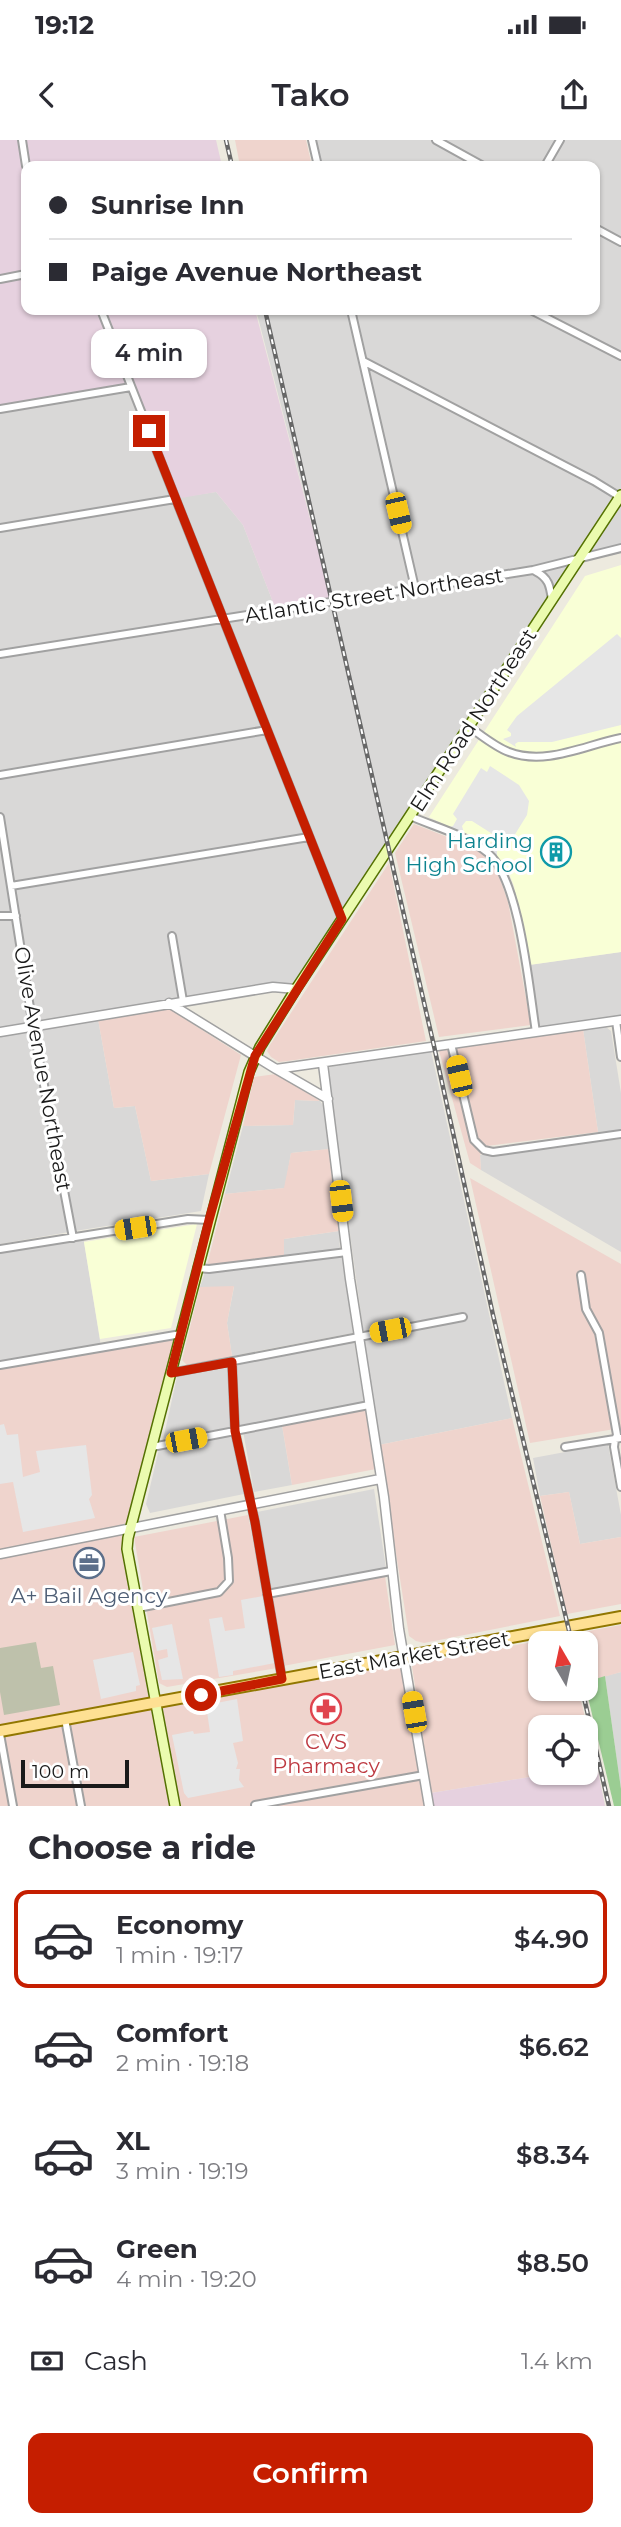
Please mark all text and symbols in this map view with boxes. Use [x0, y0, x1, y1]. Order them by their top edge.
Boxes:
text: 19:12 [35, 9, 94, 41]
text: Tako [271, 75, 350, 114]
icon: back [28, 76, 66, 114]
icon: share [555, 76, 593, 114]
text: Sunrise Inn [91, 189, 244, 221]
text: Paige Avenue Northeast [91, 256, 422, 288]
callout: 4 min [91, 330, 207, 378]
text: 4 min [115, 339, 183, 367]
route end [133, 415, 165, 447]
car [384, 490, 413, 536]
street label: Atlantic Street Northeast [243, 562, 505, 628]
street label: Elm Road Northeast [404, 624, 542, 816]
place label: Harding High School [405, 828, 533, 877]
building icon: Harding High School [539, 835, 573, 869]
street label: Olive Avenue Northeast [9, 945, 77, 1193]
car [445, 1053, 474, 1099]
car [329, 1179, 354, 1223]
car [113, 1214, 158, 1242]
car [368, 1316, 413, 1344]
car [164, 1426, 209, 1454]
office icon: A+ Bail Agency [72, 1546, 106, 1580]
place label: A+ Bail Agency [11, 1583, 168, 1608]
street label: East Market Street [317, 1626, 511, 1684]
north arrow [528, 1631, 598, 1701]
map controls [528, 1631, 598, 1785]
route start [185, 1679, 217, 1711]
car [401, 1689, 428, 1735]
pharmacy icon: CVS Pharmacy [309, 1692, 343, 1726]
button: locate [528, 1715, 598, 1785]
place label: CVS Pharmacy [272, 1729, 380, 1778]
scale bar [21, 1757, 130, 1789]
text: 100 m [32, 1760, 89, 1783]
text: Choose a ride [28, 1828, 256, 1867]
icon: car [32, 1908, 95, 1971]
text: Economy [116, 1909, 243, 1941]
text: $4.90 [514, 1923, 589, 1955]
text: 1 min · 19:17 [116, 1941, 243, 1969]
icon: car [32, 2016, 95, 2079]
text: Comfort [116, 2017, 228, 2049]
text: $6.62 [519, 2031, 589, 2063]
text: 2 min · 19:18 [116, 2049, 249, 2077]
icon: car [32, 2124, 95, 2187]
text: XL [116, 2125, 150, 2157]
text: $8.34 [516, 2139, 589, 2171]
text: 3 min · 19:19 [116, 2157, 248, 2185]
icon: car [32, 2232, 95, 2295]
text: Green [116, 2233, 198, 2265]
text: $8.50 [516, 2247, 589, 2279]
text: 4 min · 19:20 [116, 2265, 257, 2293]
icon: cash [28, 2342, 66, 2380]
text: Cash [84, 2345, 148, 2377]
text: 1.4 km [521, 2347, 593, 2375]
button: Confirm [28, 2433, 593, 2513]

